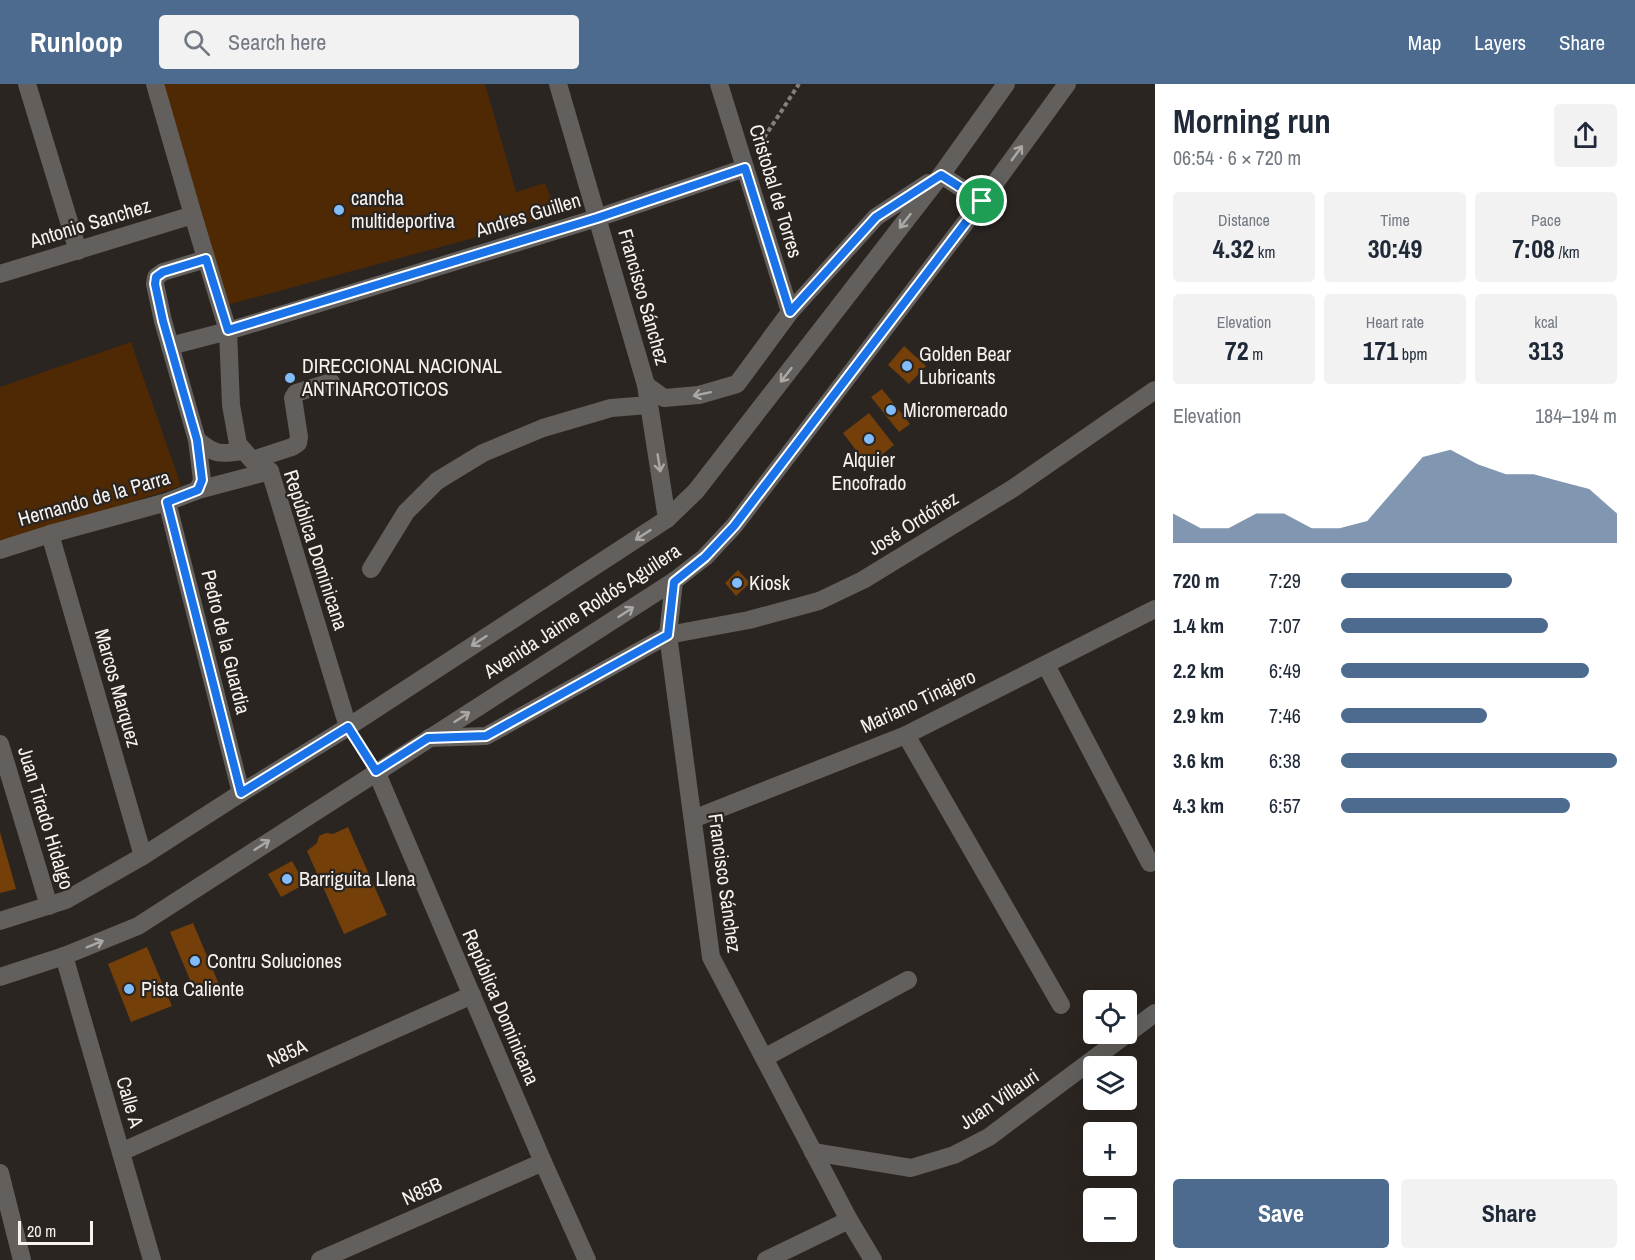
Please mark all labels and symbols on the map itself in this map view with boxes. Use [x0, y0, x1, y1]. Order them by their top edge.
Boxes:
street label: Cristobal de Torres [743, 121, 810, 261]
one-way arrow [1011, 146, 1023, 162]
pin [956, 175, 1007, 226]
place label: cancha multideportiva [351, 184, 455, 234]
street label: Andres Guillen [471, 186, 584, 244]
street label: Antonio Sanchez [25, 191, 154, 254]
marker: cancha multideportiva [332, 203, 346, 217]
one-way arrow [899, 213, 912, 229]
street label: Francisco Sánchez [612, 226, 677, 368]
place label: Golden Bear Lubricants [919, 340, 1012, 390]
place label: DIRECCIONAL NACIONAL ANTINARCOTICOS [301, 352, 502, 402]
marker: Golden Bear Lubricants [900, 359, 914, 373]
one-way arrow [779, 367, 792, 383]
marker: DIRECCIONAL NACIONAL ANTINARCOTICOS [283, 371, 297, 385]
one-way arrow [693, 388, 712, 400]
place label: Micromercado [903, 396, 1008, 423]
marker: Micromercado [884, 403, 898, 417]
marker: Alquier Encofrado [862, 432, 876, 446]
place label: Alquier Encofrado [832, 446, 906, 496]
one-way arrow [654, 453, 665, 473]
street label: Hernando de la Parra [15, 463, 173, 532]
street label: República Dominicana [278, 466, 355, 633]
street label: José Ordóñez [862, 484, 963, 561]
one-way arrow [635, 529, 652, 541]
street label: Avenida Jaime Roldós Aguilera [477, 537, 685, 685]
street label: Pedro de la Guardia [196, 567, 257, 717]
place label: Kiosk [749, 569, 791, 596]
marker: Kiosk [730, 576, 744, 590]
one-way arrow [617, 606, 634, 618]
street label: Marcos Marquez [89, 625, 148, 750]
one-way arrow [471, 635, 488, 648]
street label: Mariano Tinajero [856, 662, 980, 739]
one-way arrow [453, 710, 470, 723]
street label: Juan Tirado Hidalgo [12, 743, 81, 893]
street label: Francisco Sánchez [702, 812, 749, 954]
one-way arrow [254, 839, 270, 851]
place label: Barriguita Llena [299, 865, 416, 892]
marker: Barriguita Llena [280, 872, 294, 886]
street label: República Dominicana [456, 925, 546, 1089]
one-way arrow [85, 938, 103, 949]
place label: Contru Soluciones [207, 947, 342, 974]
marker: Contru Soluciones [188, 954, 202, 968]
place label: Pista Caliente [141, 975, 244, 1002]
marker: Pista Caliente [122, 982, 136, 996]
street label: N85A [263, 1032, 311, 1073]
street label: Juan Villauri [953, 1062, 1044, 1135]
street label: Calle A [110, 1073, 151, 1131]
street label: N85B [398, 1170, 446, 1211]
scale bar [18, 1218, 93, 1246]

